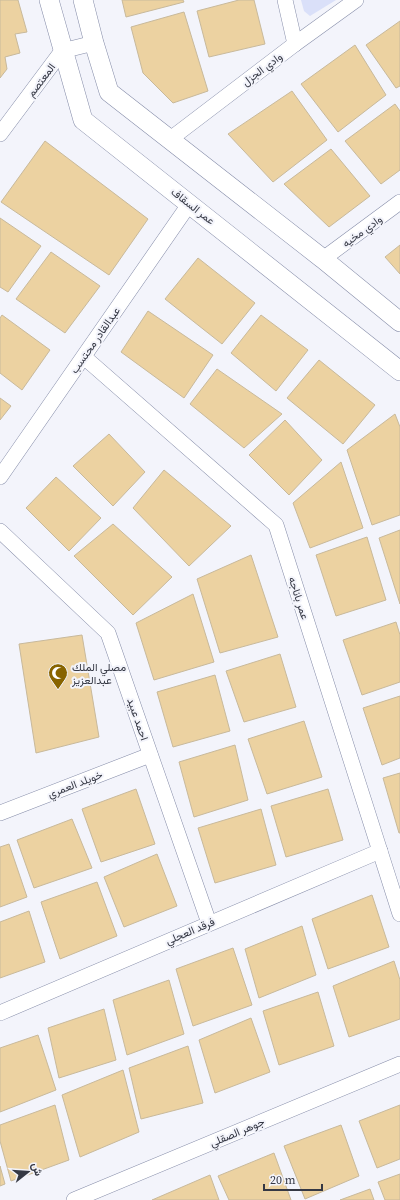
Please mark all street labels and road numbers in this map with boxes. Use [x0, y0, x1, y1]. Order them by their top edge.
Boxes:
street label: وادي الجزل [239, 49, 287, 91]
street label: المعتصم [24, 60, 59, 100]
street label: عمر السقاف [168, 185, 218, 228]
street label: وادي مخيه [339, 212, 387, 253]
street label: عبدالقادر محتسب [67, 304, 124, 376]
street label: عمر باناجه [285, 575, 313, 622]
street label: احمد عبيد [123, 696, 152, 742]
street label: خويلد العمري [45, 767, 106, 804]
street label: فرقد العجلي [163, 914, 218, 950]
street label: جوهر الصقلي [208, 1114, 268, 1153]

